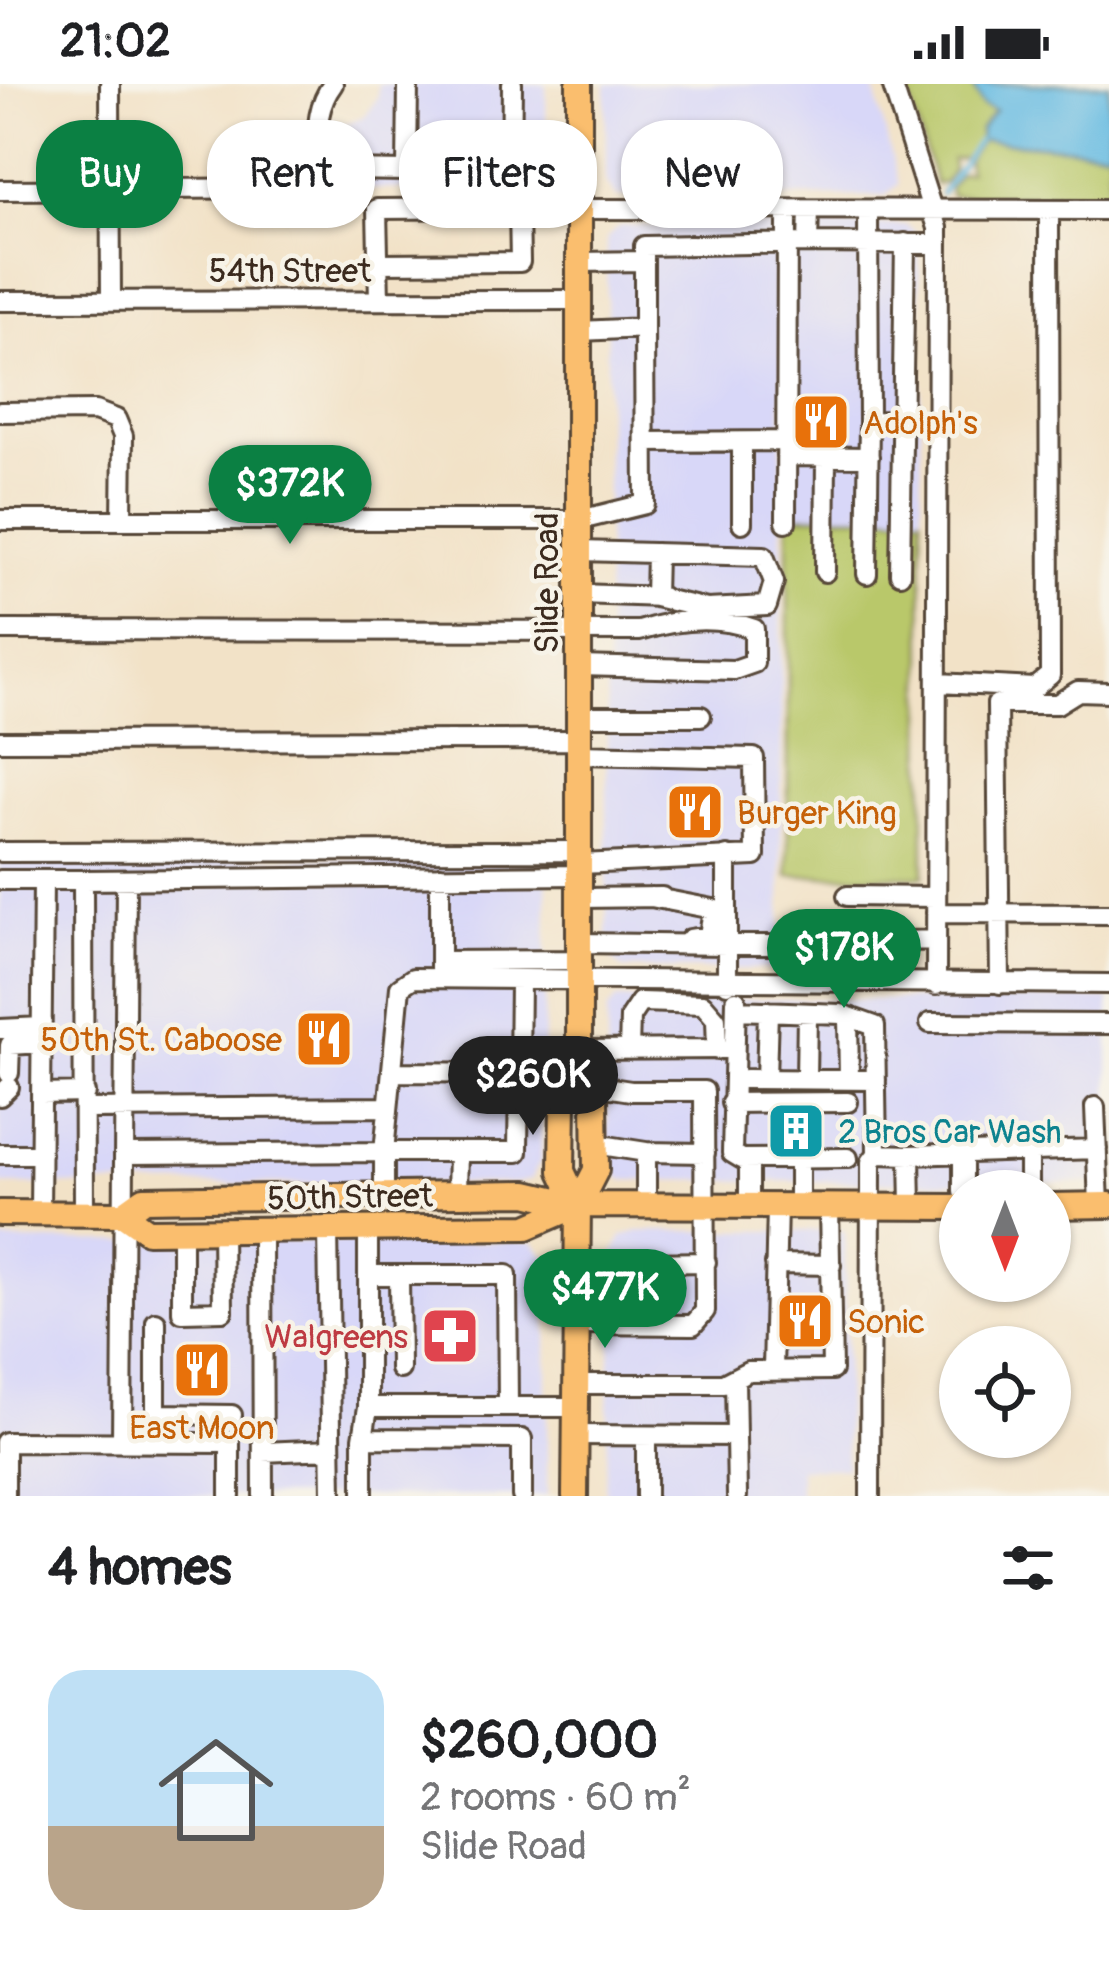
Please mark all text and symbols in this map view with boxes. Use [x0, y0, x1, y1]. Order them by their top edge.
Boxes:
text: 21:02 [60, 14, 171, 70]
chip: Buy [36, 120, 183, 228]
chip: Rent [207, 120, 375, 228]
chip: Filters [399, 120, 597, 228]
chip: New [621, 120, 783, 228]
street label: 54th Street [209, 251, 372, 292]
restaurant icon: Adolph's [790, 391, 852, 453]
place label: Adolph's [863, 403, 978, 444]
pin: $372K [206, 445, 374, 547]
text: $372K [236, 459, 344, 508]
street label: Slide Road [527, 512, 568, 654]
restaurant icon: Burger King [664, 781, 726, 843]
place label: Burger King [737, 793, 897, 834]
pin: $178K [760, 909, 928, 1011]
text: $178K [794, 923, 894, 972]
restaurant icon: 50th St. Caboose [293, 1008, 355, 1070]
place label: 50th St. Caboose [40, 1020, 282, 1061]
pin: $260K [449, 1036, 617, 1138]
text: $260K [475, 1050, 591, 1099]
building icon: 2 Bros Car Wash [765, 1100, 827, 1162]
place label: 2 Bros Car Wash [838, 1112, 1061, 1153]
north arrow [939, 1170, 1071, 1302]
map controls [939, 1170, 1071, 1458]
street label: 50th Street [267, 1176, 434, 1219]
pin: $477K [521, 1249, 689, 1351]
text: $477K [551, 1263, 659, 1312]
restaurant icon: Sonic [774, 1290, 836, 1352]
place label: Sonic [847, 1302, 925, 1343]
pharmacy icon: Walgreens [419, 1305, 481, 1367]
place label: Walgreens [264, 1317, 408, 1358]
button: locate [939, 1326, 1071, 1458]
restaurant icon: East Moon [171, 1339, 233, 1401]
place label: East Moon [129, 1408, 275, 1449]
icon: filters [995, 1535, 1061, 1601]
text: 4 homes [48, 1536, 232, 1600]
text: $260,000 [420, 1709, 658, 1773]
icon: home [144, 1718, 288, 1862]
text: 2 rooms · 60 m² [420, 1773, 691, 1822]
text: Slide Road [420, 1822, 587, 1871]

